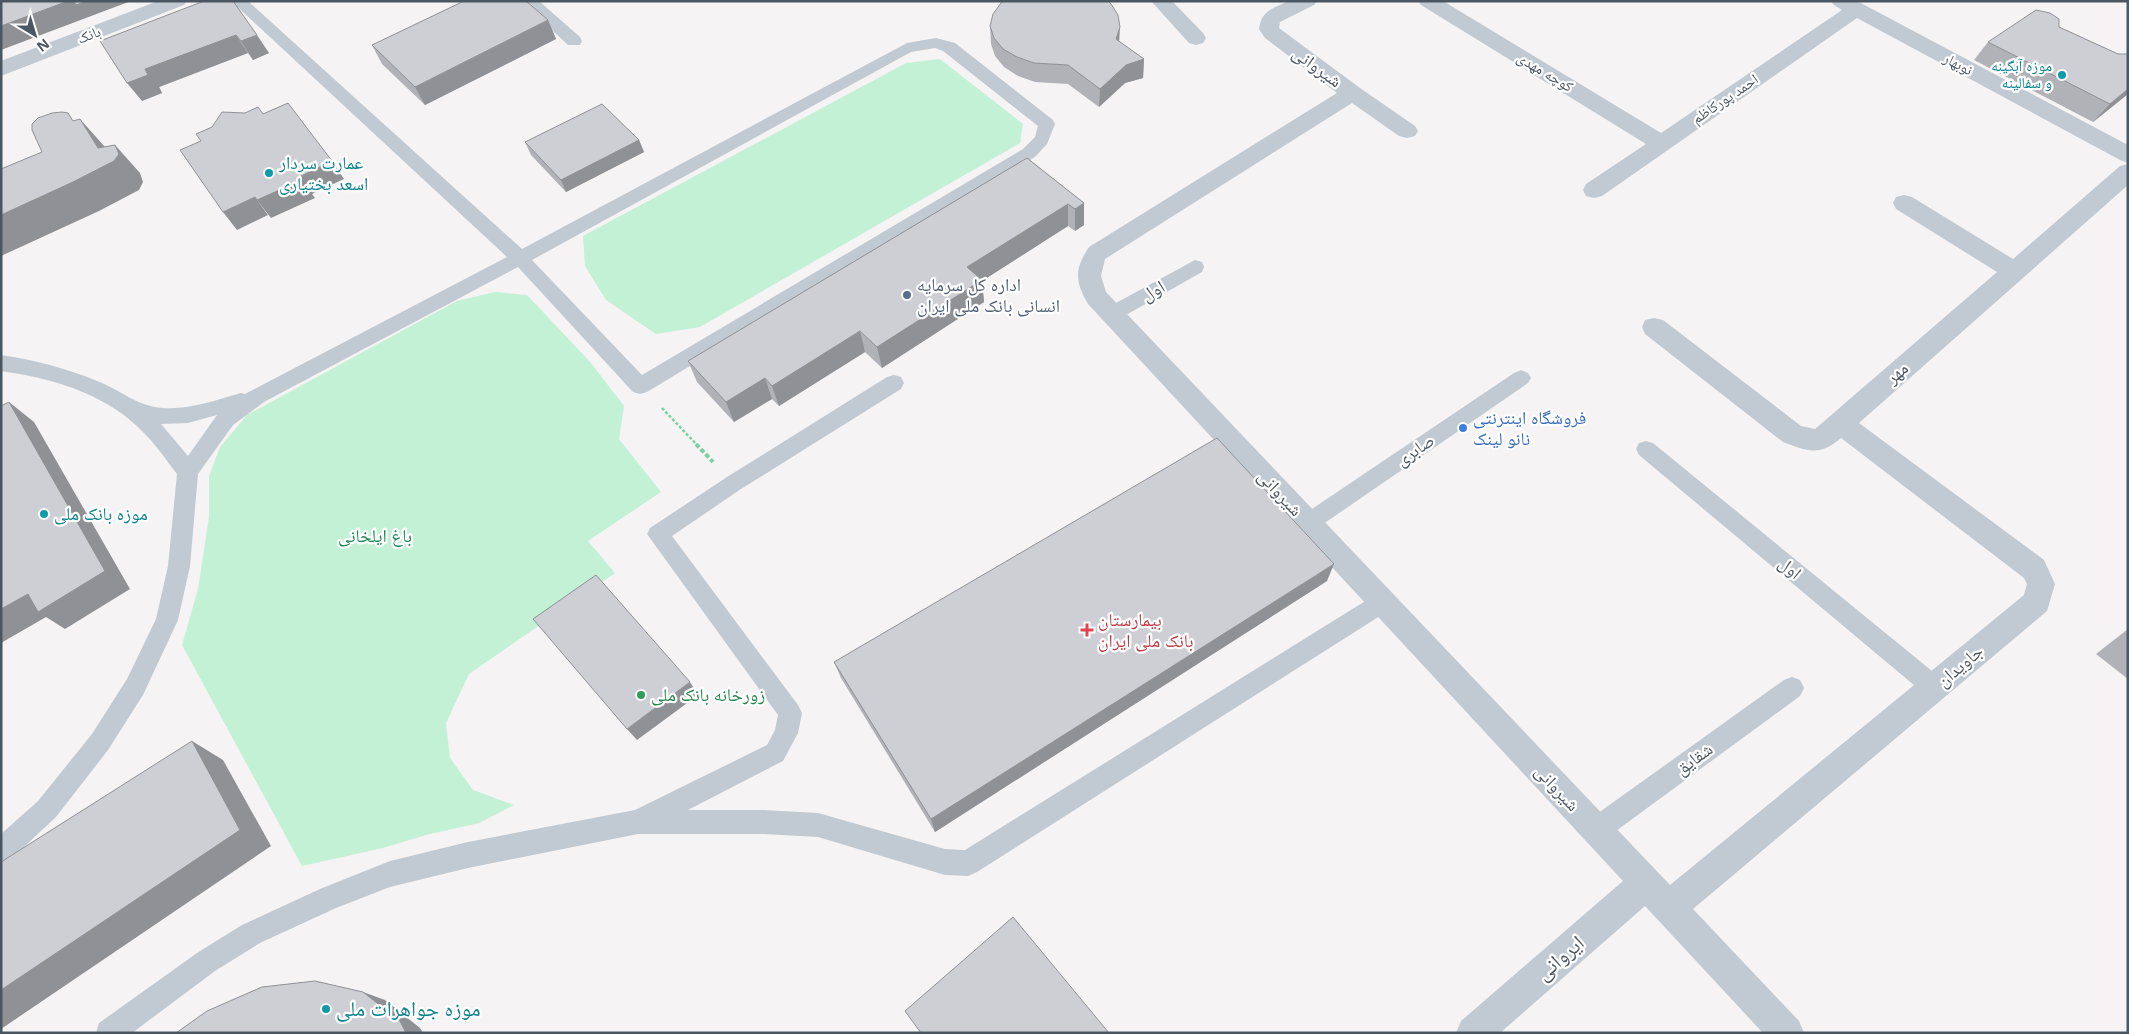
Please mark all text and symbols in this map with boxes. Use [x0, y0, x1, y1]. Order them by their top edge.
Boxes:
north arrow [10, 10, 60, 60]
street label: بانک [74, 20, 103, 48]
text: N [33, 35, 54, 57]
street label: شیروانی [1288, 40, 1347, 92]
street label: کوچه مهدی [1513, 47, 1577, 97]
street label: نوبهار [1939, 47, 1977, 79]
place label: موزه آبگینه و سفالینه [1991, 55, 2052, 92]
street label: احمد پورکاظم [1687, 69, 1762, 129]
marker: موزه آبگینه و سفالینه [2056, 69, 2068, 81]
place label: عمارت سردار اسعد بختیاری [278, 150, 368, 195]
marker: عمارت سردار اسعد بختیاری [263, 167, 275, 179]
place label: اداره کل سرمایه انسانی بانک ملی ایران [917, 272, 1060, 317]
street label: اول [1136, 274, 1169, 306]
marker: اداره کل سرمایه انسانی بانک ملی ایران [901, 289, 913, 301]
street label: مهر [1879, 356, 1913, 389]
place label: فروشگاه اینترنتی نانو لینک [1473, 405, 1586, 450]
marker: فروشگاه اینترنتی نانو لینک [1457, 422, 1469, 434]
street label: صابری [1390, 427, 1439, 471]
street label: شیروانی [1253, 464, 1308, 521]
place label: موزه بانک ملی [54, 501, 148, 525]
marker: موزه بانک ملی [38, 508, 50, 520]
park label: باغ ایلخانی [338, 523, 412, 547]
street label: اول [1774, 551, 1807, 584]
place label: بیمارستان بانک ملی ایران [1098, 607, 1193, 652]
marker: بیمارستان بانک ملی ایران [1080, 623, 1094, 637]
street label: جاویدان [1931, 639, 1988, 692]
place label: زورخانه بانک ملی [651, 682, 765, 706]
marker: زورخانه بانک ملی [635, 689, 647, 701]
street label: شقایق [1670, 736, 1717, 780]
street label: شیروانی [1530, 759, 1585, 816]
street label: ایروانی [1529, 928, 1590, 986]
place label: موزه جواهرات ملی [336, 994, 481, 1022]
marker: موزه جواهرات ملی [320, 1003, 332, 1015]

